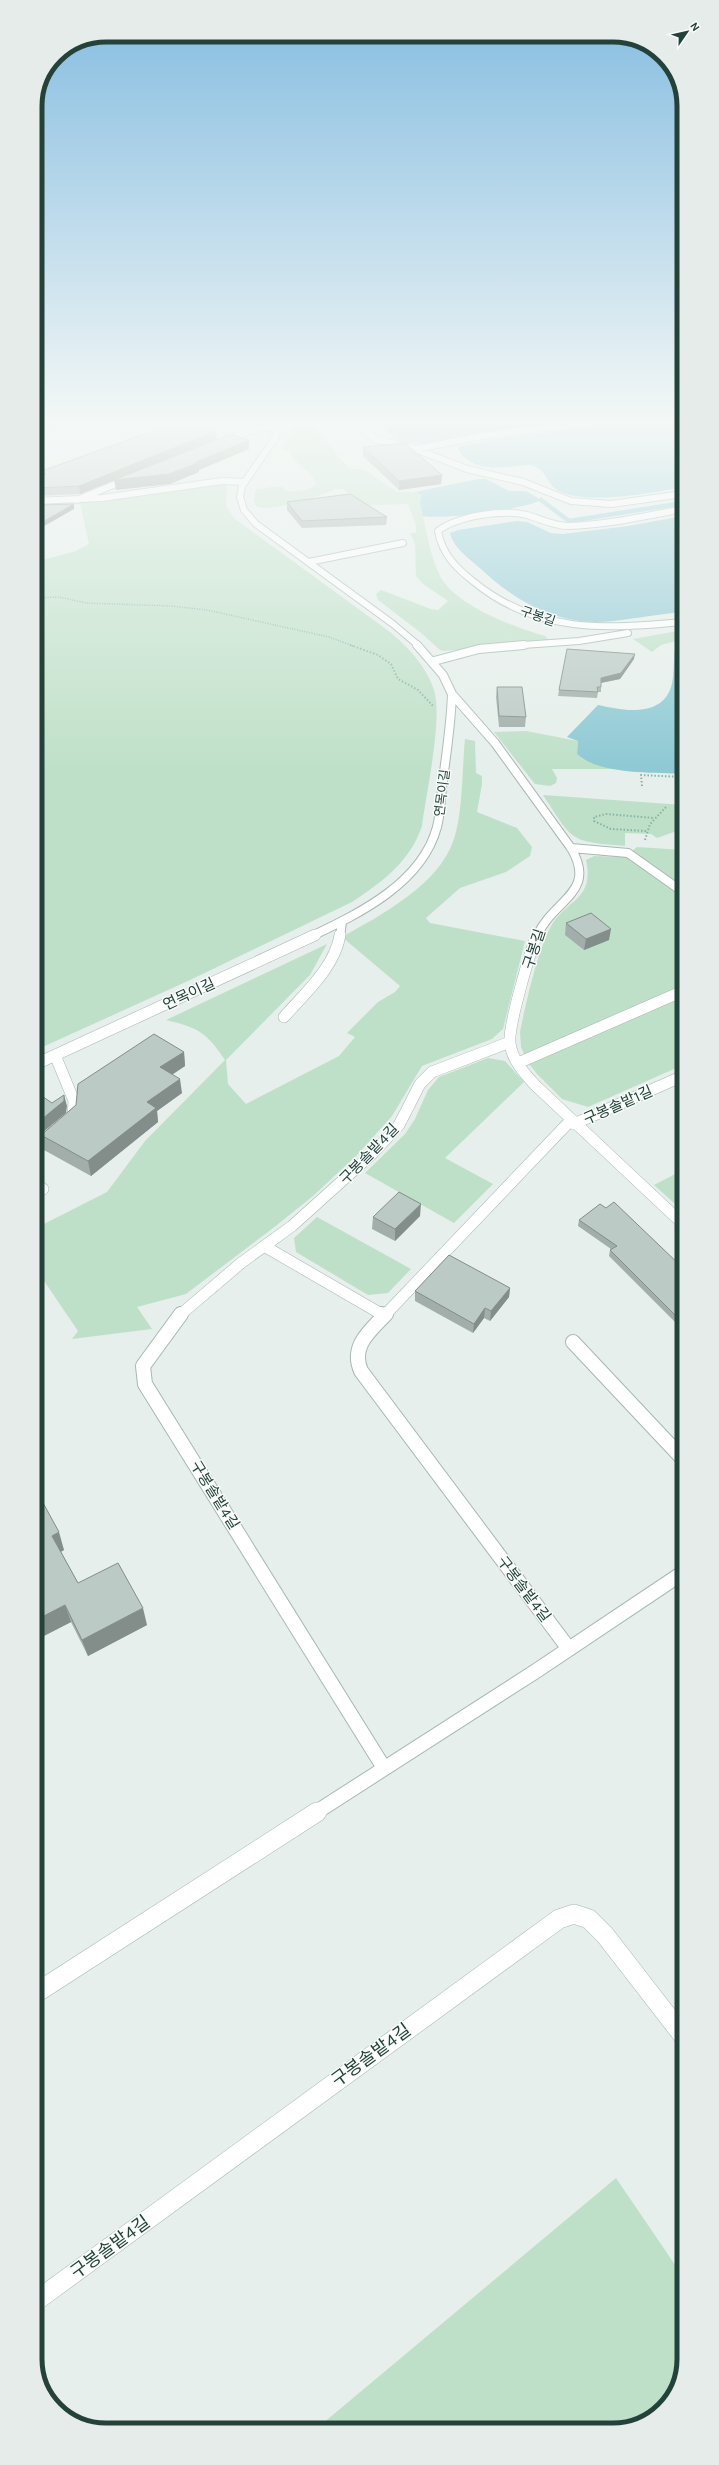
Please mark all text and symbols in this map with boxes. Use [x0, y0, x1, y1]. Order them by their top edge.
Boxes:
north arrow [667, 12, 707, 52]
text: N [687, 20, 702, 34]
street label: 구봉길 [519, 603, 557, 629]
street label: 연목이길 [432, 768, 452, 818]
street label: 구봉길 [519, 927, 549, 971]
street label: 연목이길 [160, 974, 218, 1014]
street label: 구봉솔밭1길 [581, 1082, 655, 1128]
street label: 구봉솔밭4길 [336, 1120, 402, 1188]
street label: 구봉솔밭4길 [187, 1457, 243, 1533]
street label: 구봉솔밭4길 [494, 1553, 554, 1625]
street label: 구봉솔밭4길 [327, 2019, 415, 2091]
street label: 구봉솔밭4길 [66, 2211, 154, 2283]

